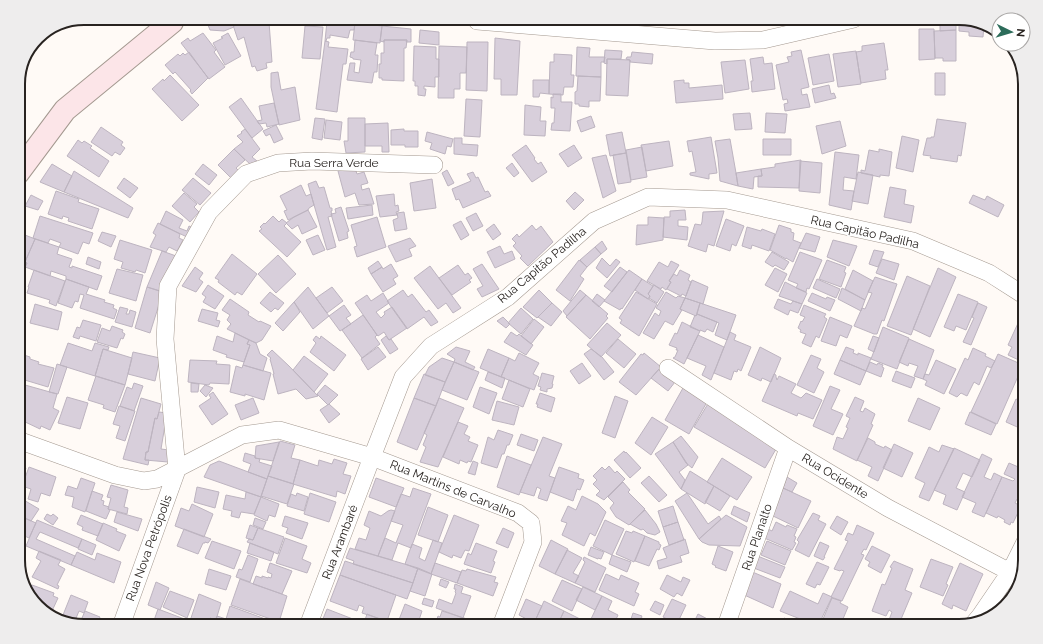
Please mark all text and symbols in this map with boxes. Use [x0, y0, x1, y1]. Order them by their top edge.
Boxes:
north arrow [991, 12, 1031, 52]
text: N [1014, 28, 1027, 38]
street label: Rua Serra Verde [289, 156, 379, 170]
street label: Rua Capitão Padilha [809, 213, 921, 251]
street label: Rua Capitão Padilha [495, 224, 589, 306]
street label: Rua Ocidente [799, 451, 871, 501]
street label: Rua Martins de Carvalho [388, 457, 518, 521]
street label: Rua Nova Petrópolis [123, 493, 175, 603]
street label: Rua Planalto [739, 502, 775, 572]
street label: Rua Arambaré [319, 503, 361, 581]

